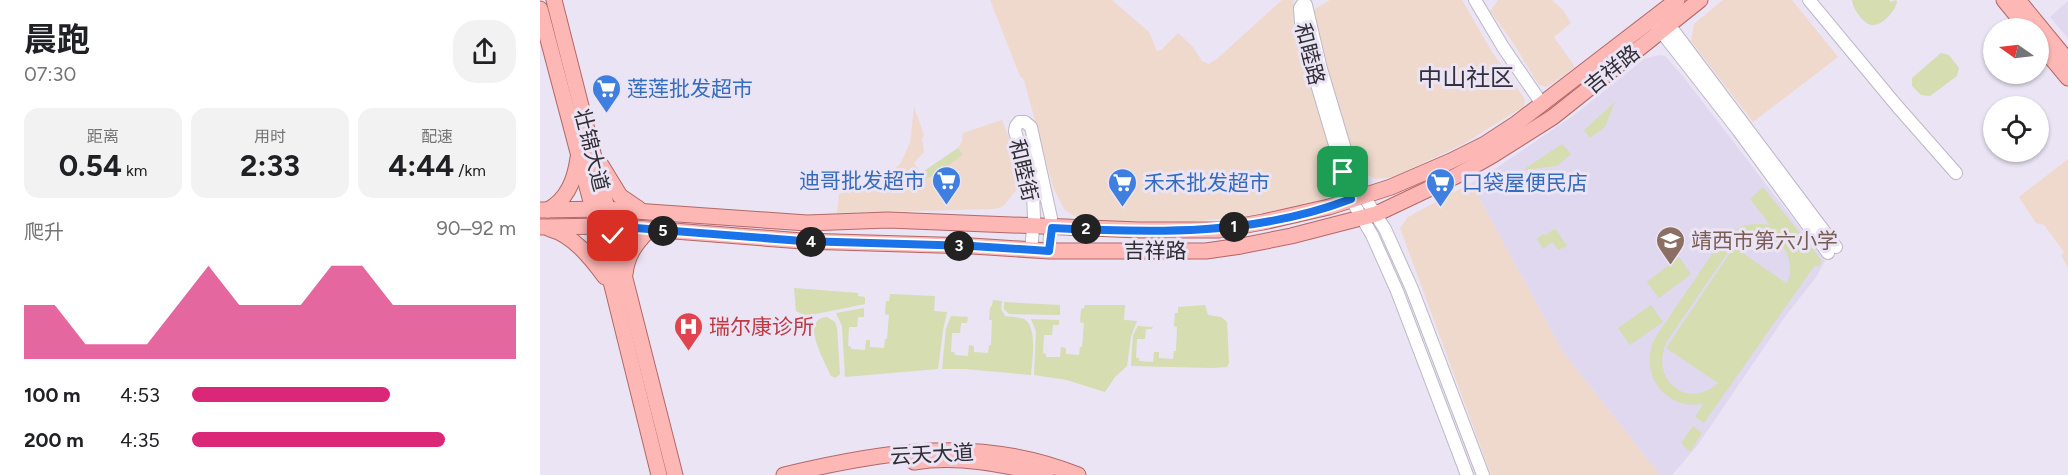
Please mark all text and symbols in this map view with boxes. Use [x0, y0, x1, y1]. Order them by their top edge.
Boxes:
north arrow [1983, 18, 2049, 84]
map controls [1983, 18, 2049, 162]
text: 晨跑 [24, 20, 90, 59]
button: share [453, 20, 516, 83]
street label: 和睦路 [1290, 20, 1330, 88]
street label: 吉祥路 [1580, 39, 1644, 99]
text: 07:30 [24, 62, 76, 86]
district label: 中山社区 [1418, 63, 1514, 92]
supermarket icon: 莲莲批发超市 [590, 72, 622, 114]
place label: 莲莲批发超市 [627, 76, 753, 101]
button: locate [1983, 96, 2049, 162]
street label: 壮锦大道 [570, 106, 614, 194]
text: 距离 [87, 127, 119, 146]
text: 用时 [254, 127, 286, 146]
text: 配速 [421, 127, 453, 146]
street label: 和睦街 [1005, 136, 1043, 204]
pin [1317, 146, 1368, 197]
text: 0.54 [59, 147, 122, 184]
text: 2:33 [240, 147, 300, 184]
text: 4:44 [388, 147, 454, 184]
icon: arrive [1326, 155, 1359, 188]
text: km [122, 161, 147, 180]
text: /km [454, 161, 486, 180]
supermarket icon: 迪哥批发超市 [930, 164, 962, 206]
supermarket icon: 禾禾批发超市 [1107, 166, 1139, 208]
supermarket icon: 口袋屋便民店 [1425, 166, 1457, 208]
place label: 迪哥批发超市 [799, 168, 925, 193]
place label: 禾禾批发超市 [1144, 170, 1270, 195]
place label: 口袋屋便民店 [1462, 170, 1588, 195]
pin [587, 210, 638, 261]
pin: 1 [1219, 212, 1249, 242]
pin: 2 [1071, 214, 1101, 244]
text: 90–92 m [436, 216, 516, 240]
pin: 5 [648, 216, 678, 246]
text: 1 [1231, 217, 1237, 236]
icon: check [596, 219, 629, 252]
text: 2 [1081, 219, 1091, 238]
text: 爬升 [24, 220, 64, 244]
text: 5 [658, 221, 668, 240]
school or university icon: 靖西市第六小学 [1654, 224, 1686, 266]
pin: 4 [796, 227, 826, 257]
place label: 靖西市第六小学 [1691, 228, 1838, 253]
pin: 3 [944, 231, 974, 261]
text: 4 [806, 232, 816, 251]
text: 3 [955, 236, 963, 255]
street label: 吉祥路 [1124, 238, 1187, 263]
hospital icon: 瑞尔康诊所 [672, 310, 704, 352]
place label: 瑞尔康诊所 [709, 314, 814, 339]
text: 100 m [24, 383, 81, 407]
text: 4:53 [120, 383, 160, 407]
text: 200 m [24, 428, 84, 452]
text: 4:35 [120, 428, 160, 452]
street label: 云天大道 [889, 439, 975, 469]

